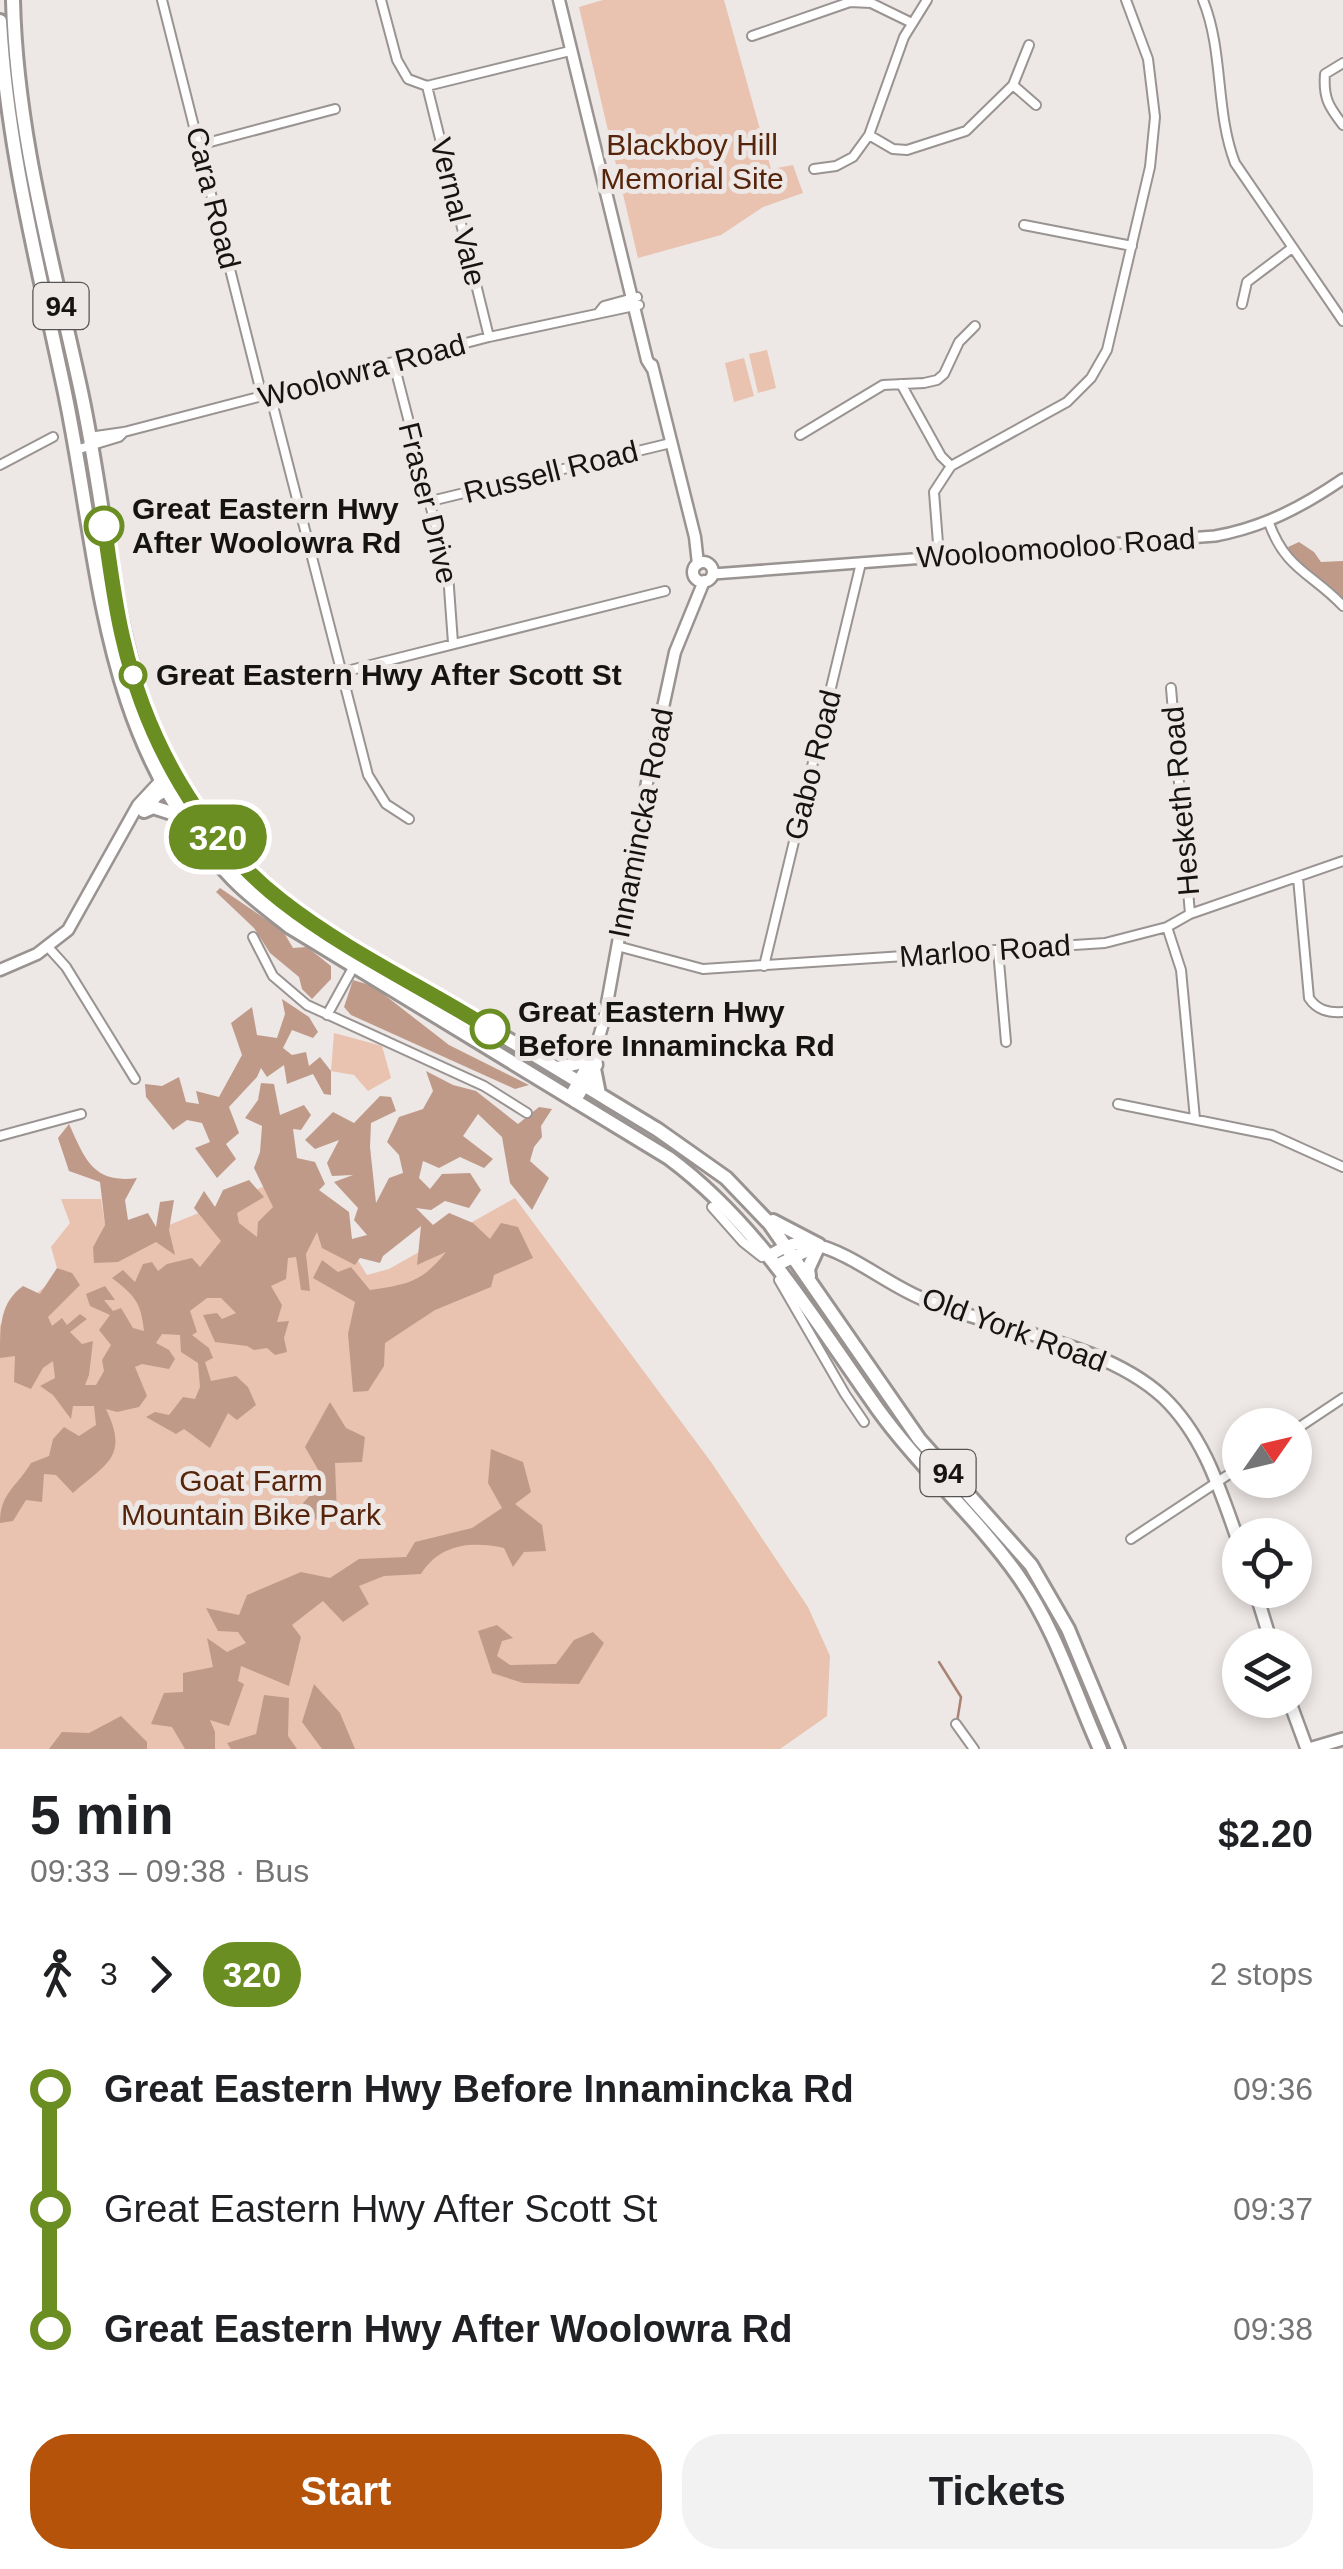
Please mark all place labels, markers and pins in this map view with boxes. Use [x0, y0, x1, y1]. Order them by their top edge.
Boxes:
place label: Great Eastern Hwy After Woolowra Rd [132, 492, 401, 559]
marker: Great Eastern Hwy After Woolowra Rd [85, 507, 123, 545]
place label: Great Eastern Hwy After Scott St [156, 658, 622, 691]
marker: Great Eastern Hwy After Scott St [120, 662, 146, 688]
place label: Great Eastern Hwy Before Innamincka Rd [518, 995, 835, 1062]
marker: Great Eastern Hwy Before Innamincka Rd [471, 1010, 509, 1048]

